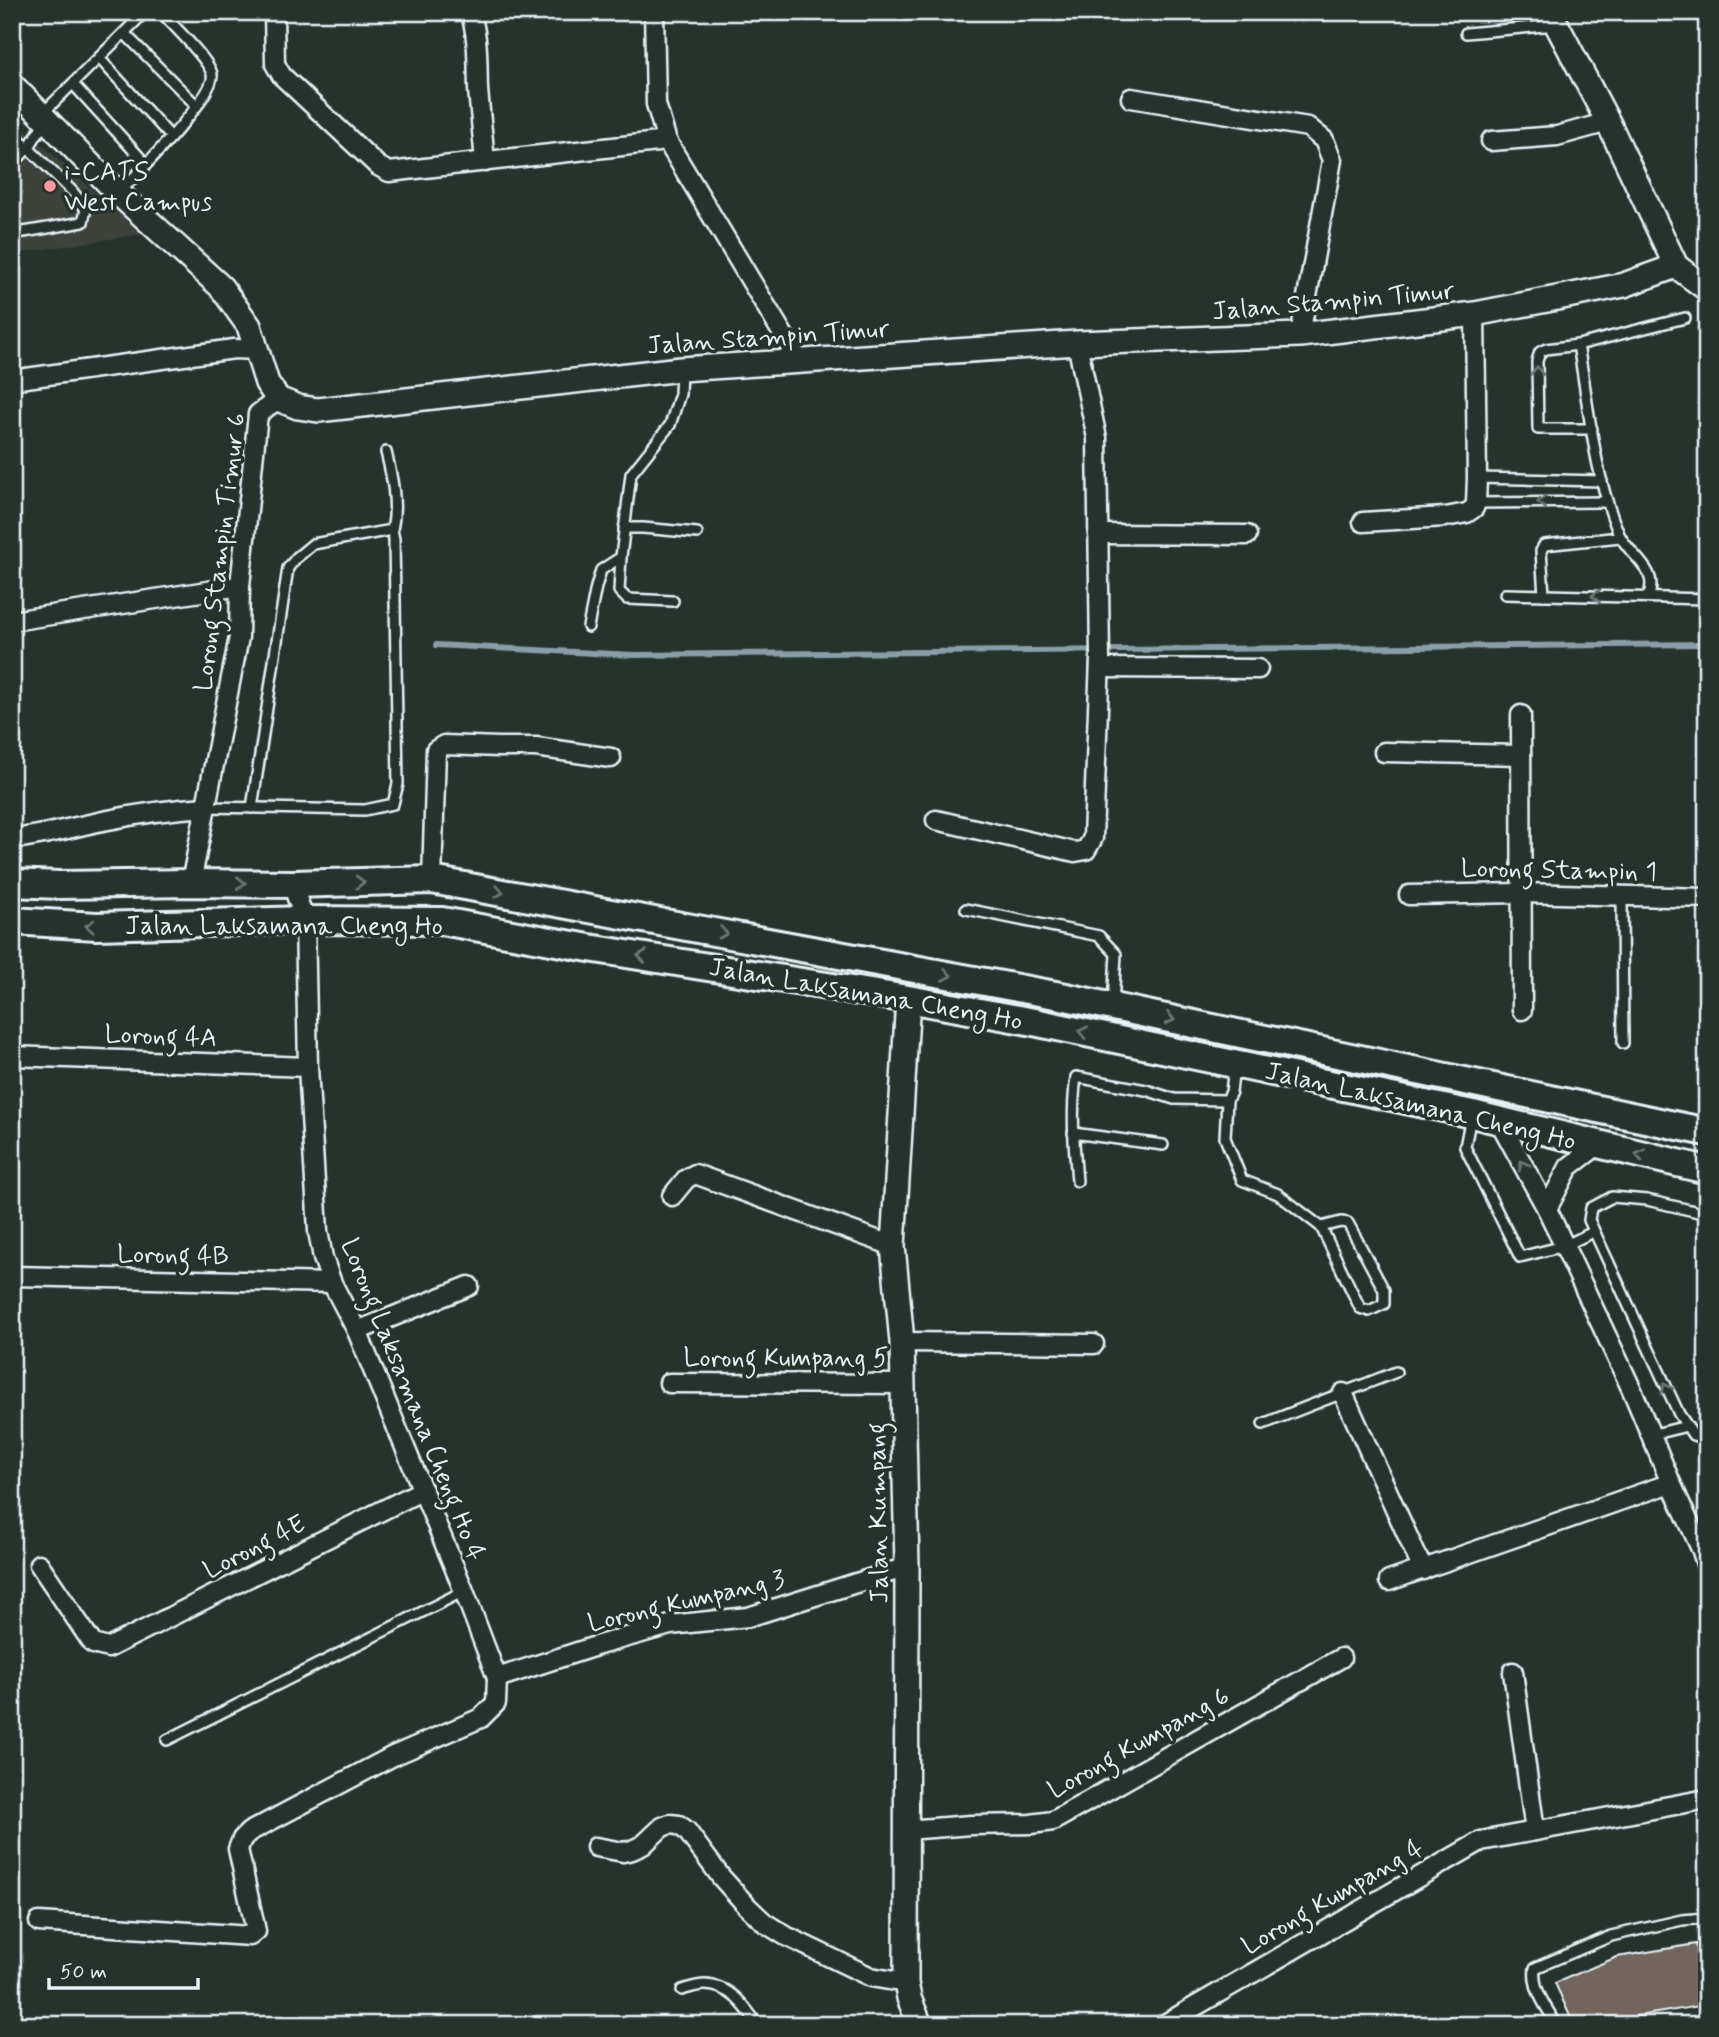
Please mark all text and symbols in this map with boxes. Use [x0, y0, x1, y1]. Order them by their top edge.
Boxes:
place label: i-CATS West Campus [64, 156, 212, 220]
marker: i-CATS West Campus [42, 178, 58, 194]
street label: Jalan Stampin Timur [1211, 274, 1456, 330]
street label: Jalan Stampin Timur [646, 313, 891, 363]
one-way arrow [1530, 365, 1545, 376]
street label: Lorong Stampin Timur 6 [187, 411, 258, 694]
one-way arrow [1536, 495, 1547, 510]
one-way arrow [1590, 588, 1601, 604]
street label: Lorong Stampin 1 [1461, 852, 1657, 893]
one-way arrow [237, 875, 247, 891]
one-way arrow [355, 875, 366, 890]
one-way arrow [493, 884, 505, 899]
street label: Jalan Laksamana Cheng Ho [125, 910, 443, 946]
one-way arrow [84, 918, 95, 933]
one-way arrow [717, 925, 729, 940]
one-way arrow [636, 949, 648, 964]
street label: Jalan Laksamana Cheng Ho [706, 951, 1025, 1041]
one-way arrow [941, 966, 953, 981]
one-way arrow [1164, 1010, 1176, 1025]
street label: Lorong 4A [104, 1018, 218, 1059]
one-way arrow [1077, 1026, 1089, 1041]
street label: Jalan Laksamana Cheng Ho [1261, 1055, 1579, 1161]
one-way arrow [1634, 1148, 1646, 1163]
one-way arrow [1518, 1160, 1531, 1172]
street label: Lorong Laksamana Cheng Ho 4 [329, 1234, 492, 1567]
street label: Lorong 4B [117, 1238, 229, 1277]
street label: Lorong Kumpang 5 [684, 1342, 888, 1379]
one-way arrow [1661, 1383, 1675, 1395]
street label: Jalan Kumpang [860, 1422, 901, 1604]
street label: Lorong 4E [198, 1508, 313, 1591]
street label: Lorong Kumpang 3 [585, 1563, 789, 1644]
street label: Lorong Kumpang 6 [1042, 1680, 1237, 1810]
street label: Lorong Kumpang 4 [1236, 1832, 1432, 1966]
scale bar [49, 1946, 198, 1990]
text: 50 m [60, 1958, 107, 1986]

